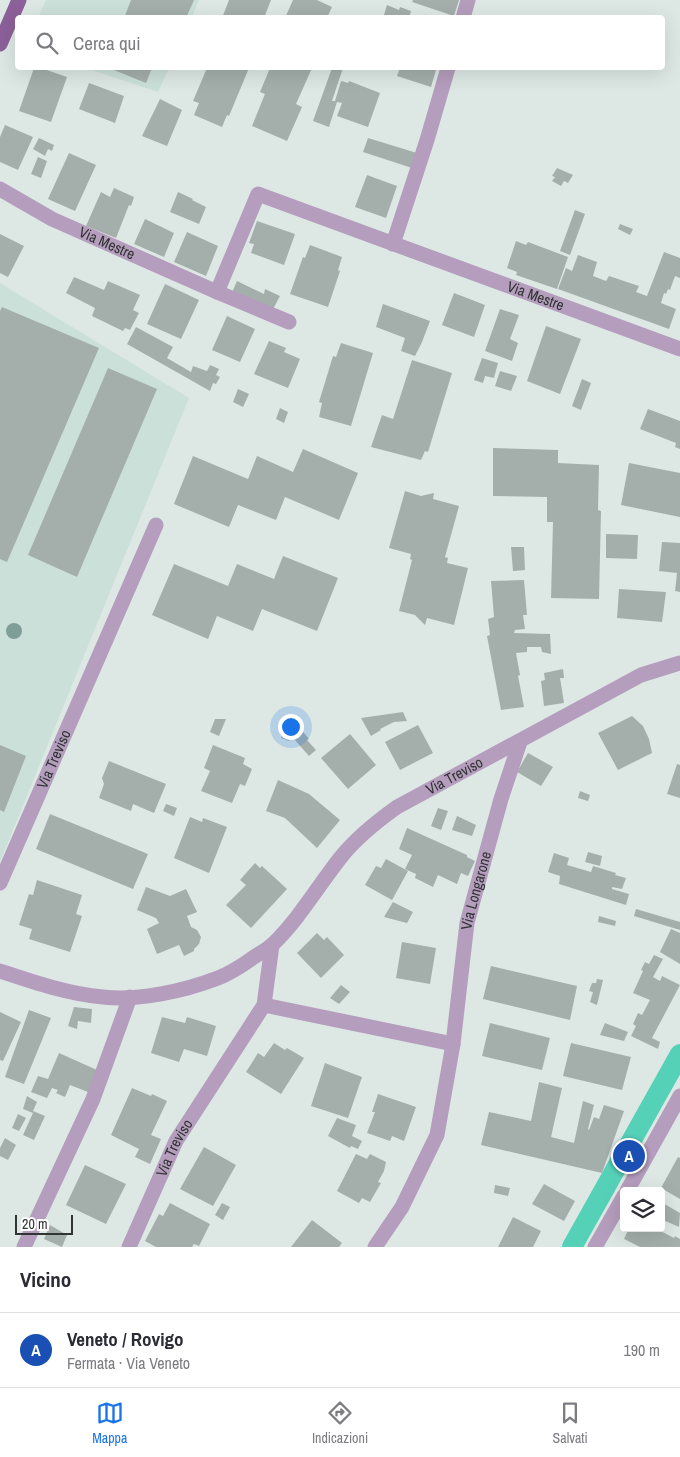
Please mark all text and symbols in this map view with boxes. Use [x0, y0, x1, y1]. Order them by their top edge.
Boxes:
search box [15, 15, 665, 70]
icon: search [33, 29, 61, 57]
text: Cerca qui [73, 30, 141, 56]
street label: Via Mestre [76, 221, 139, 264]
street label: Via Mestre [504, 275, 567, 316]
your location [278, 714, 304, 740]
street label: Via Treviso [31, 726, 76, 792]
street label: Via Treviso [422, 751, 487, 799]
street label: Via Longarone [455, 849, 496, 931]
street label: Via Treviso [151, 1115, 198, 1180]
pin: A [613, 1137, 645, 1175]
map controls [620, 1187, 665, 1232]
button: layers [620, 1187, 665, 1232]
scale bar [15, 1212, 72, 1235]
text: 20 m [22, 1215, 48, 1233]
text: Vicino [20, 1265, 71, 1294]
text: Veneto / Rovigo [67, 1326, 184, 1352]
text: A [31, 1339, 41, 1361]
text: 190 m [624, 1339, 660, 1361]
text: Fermata · Via Veneto [67, 1352, 190, 1374]
tab: Mappa [92, 1399, 127, 1447]
tab: Indicazioni [312, 1399, 368, 1447]
tab: Salvati [553, 1399, 588, 1447]

